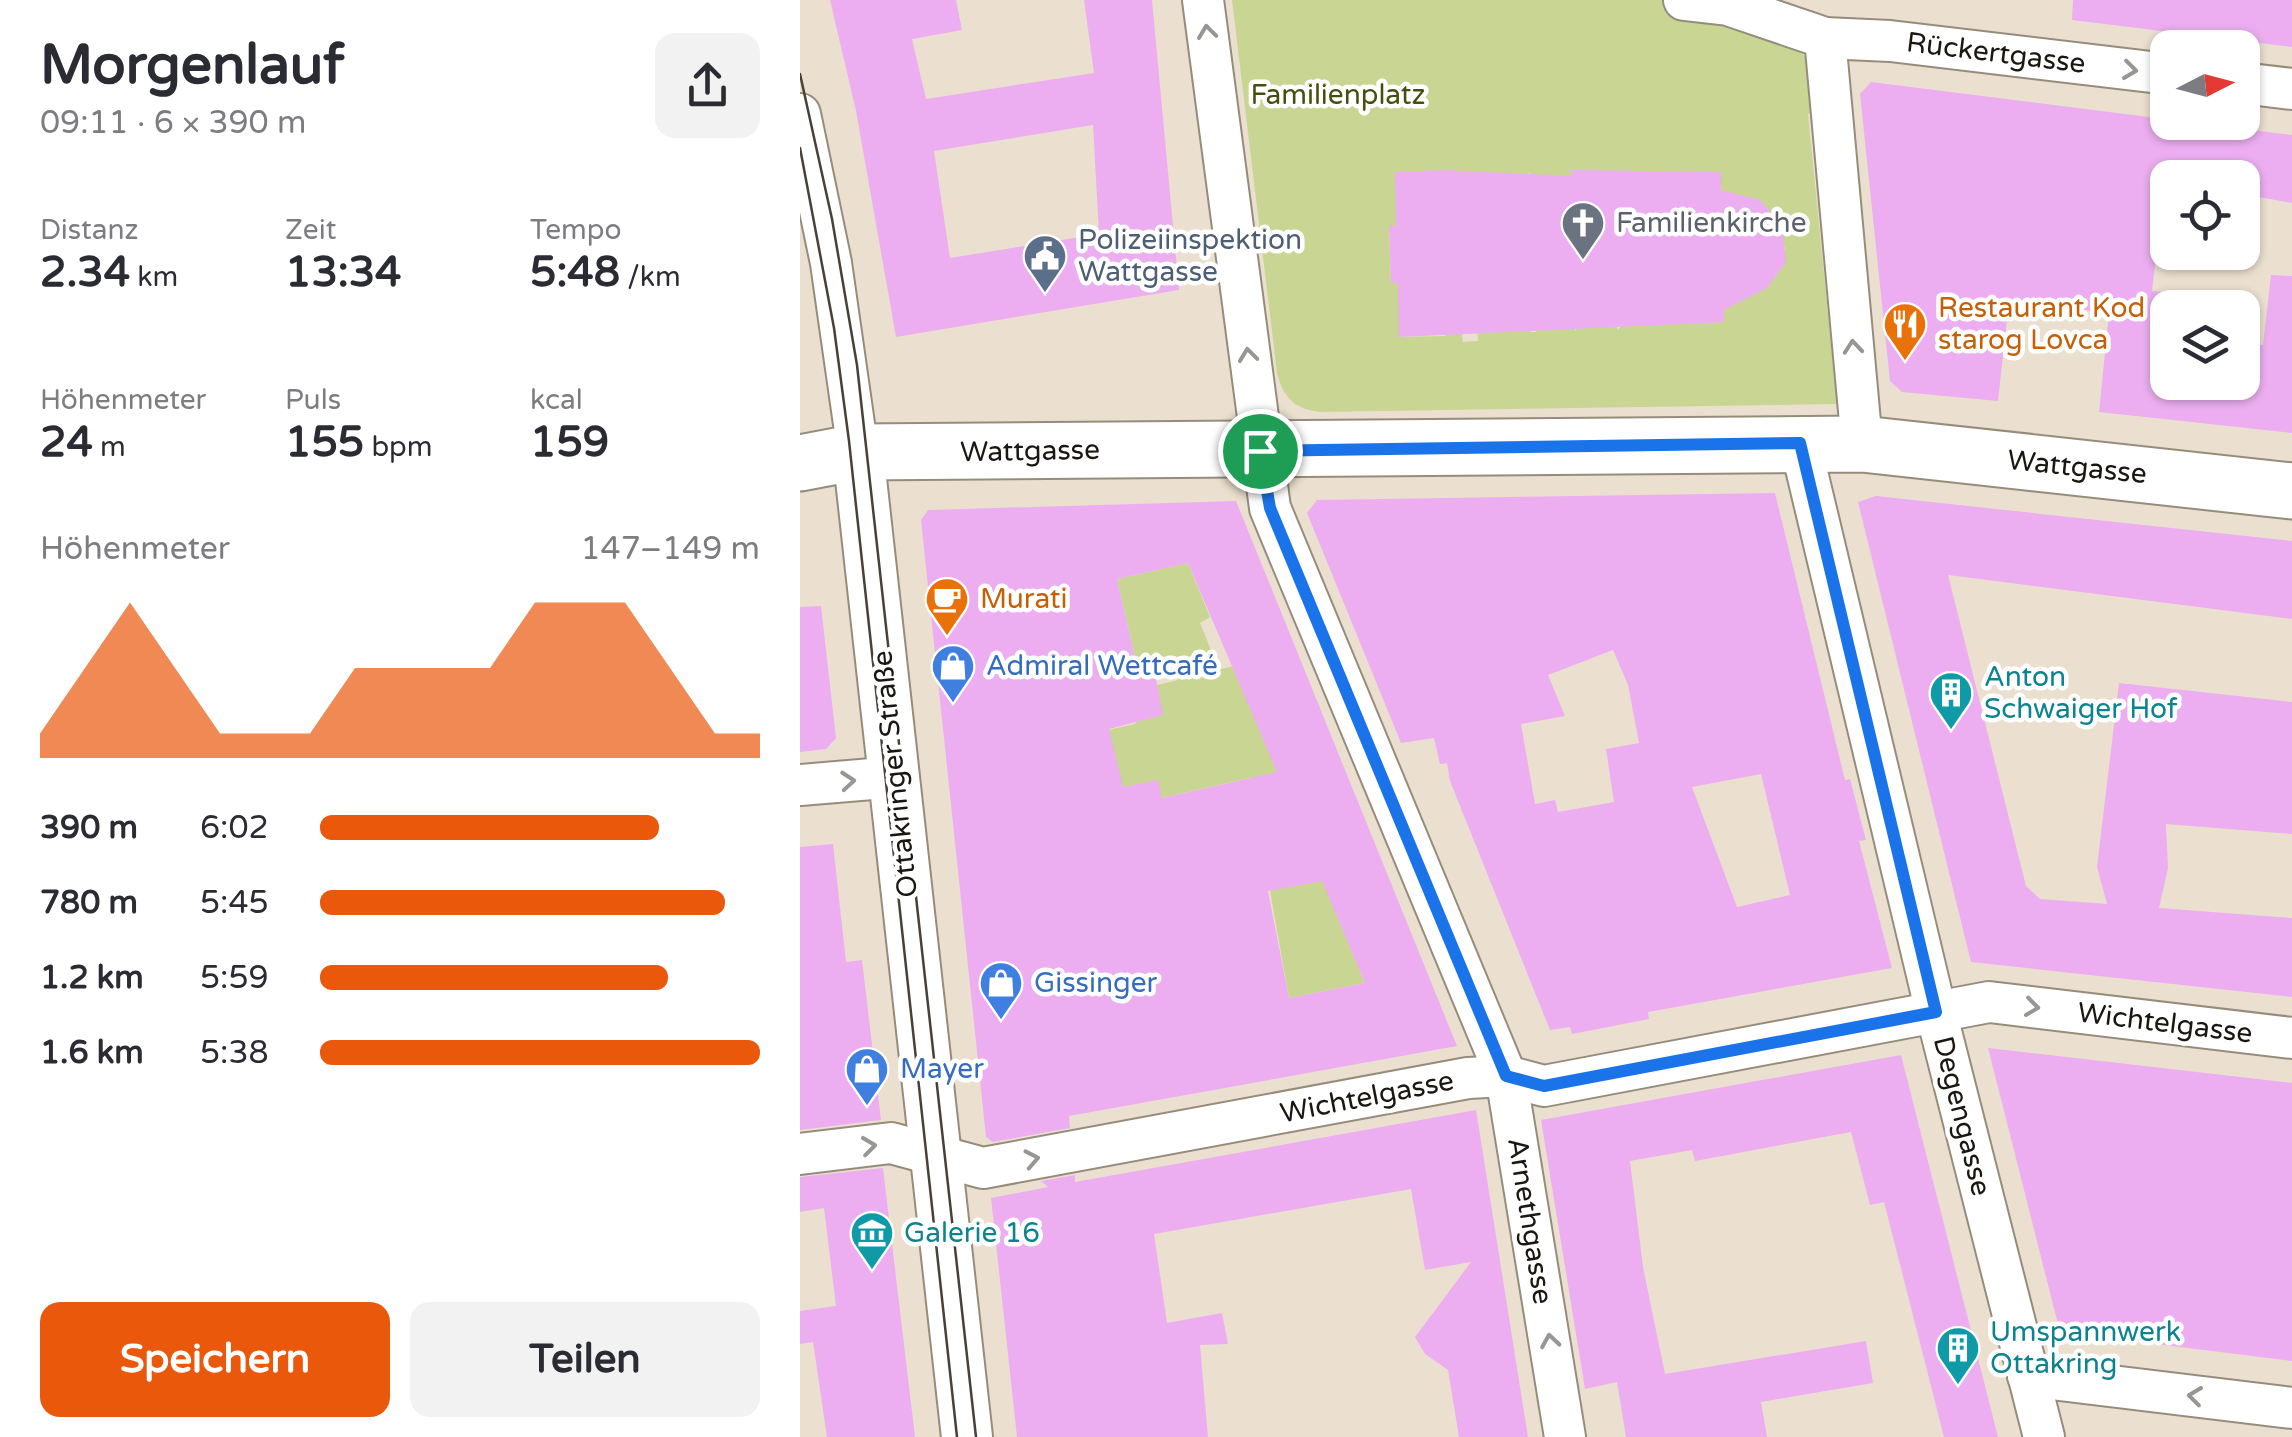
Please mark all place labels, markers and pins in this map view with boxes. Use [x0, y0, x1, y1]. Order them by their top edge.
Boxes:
church icon: Familienkirche [1560, 200, 1606, 261]
place label: Familienkirche [1616, 206, 1807, 240]
place label: Polizeiinspektion Wattgasse [1078, 223, 1302, 289]
public building icon: Polizeiinspektion Wattgasse [1022, 233, 1068, 294]
place label: Restaurant Kod starog Lovca [1938, 291, 2145, 357]
restaurant icon: Restaurant Kod starog Lovca [1882, 301, 1928, 362]
pin [1218, 409, 1303, 494]
cafe icon: Murati [924, 576, 970, 637]
place label: Murati [980, 582, 1068, 616]
shop icon: Admiral Wettcafé [930, 643, 976, 704]
place label: Admiral Wettcafé [986, 649, 1218, 683]
place label: Anton Schwaiger Hof [1984, 660, 2178, 726]
building icon: Anton Schwaiger Hof [1928, 670, 1974, 731]
shop icon: Gissinger [978, 960, 1024, 1021]
place label: Gissinger [1034, 966, 1158, 1000]
shop icon: Mayer [844, 1046, 890, 1107]
place label: Mayer [900, 1052, 984, 1086]
museum icon: Galerie 16 [849, 1210, 895, 1271]
place label: Galerie 16 [904, 1216, 1040, 1250]
place label: Umspannwerk Ottakring [1990, 1315, 2181, 1381]
building icon: Umspannwerk Ottakring [1935, 1325, 1981, 1386]

